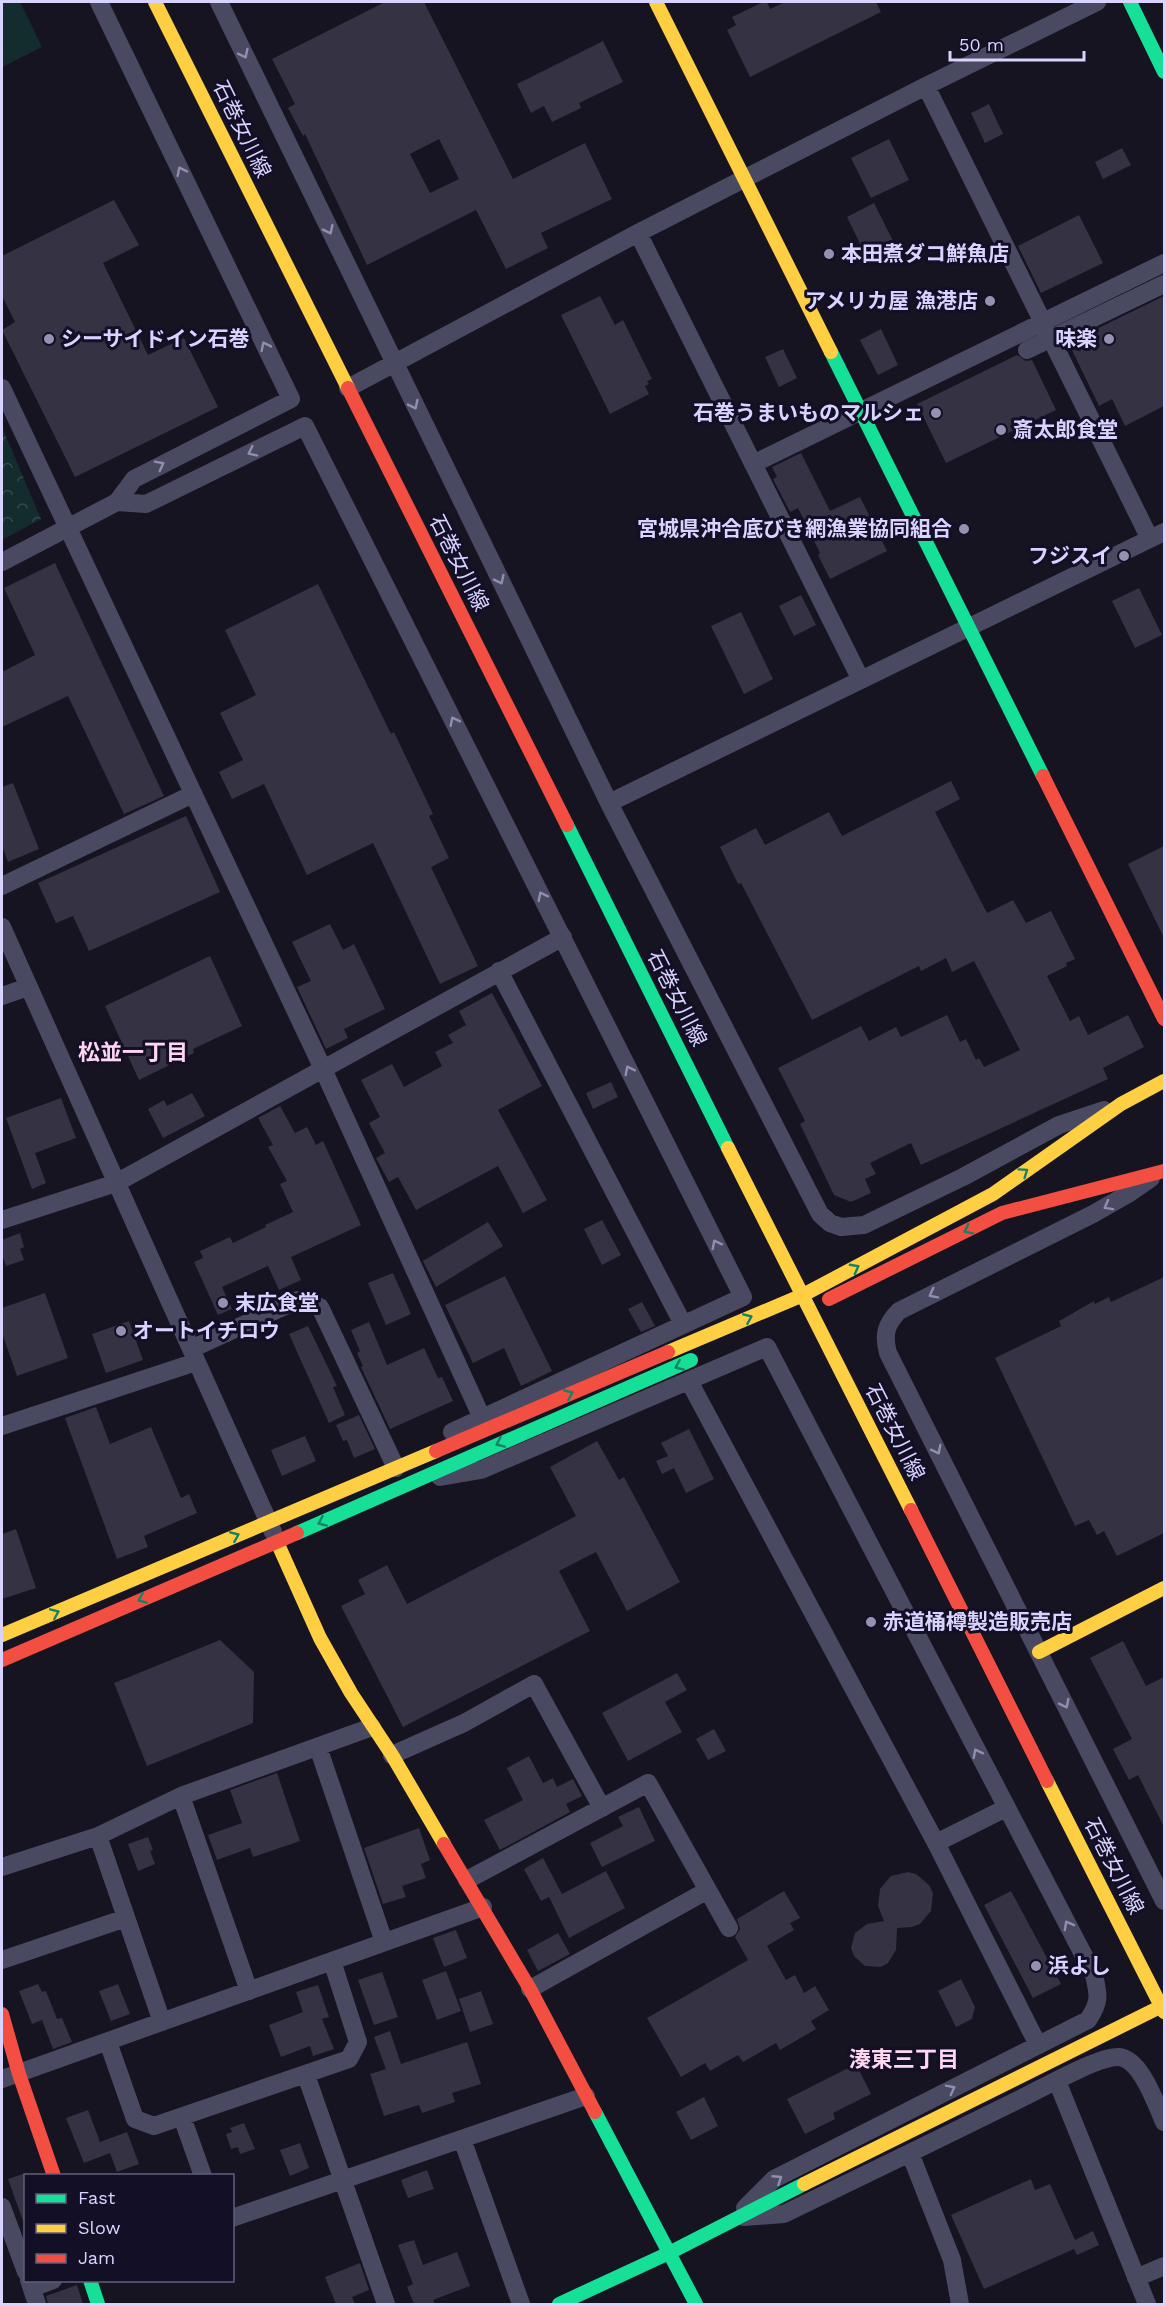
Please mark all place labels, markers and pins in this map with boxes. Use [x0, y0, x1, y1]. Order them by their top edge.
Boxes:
place label: 本田煮ダコ鮮魚店 [841, 241, 1009, 266]
marker: 本田煮ダコ鮮魚店 [822, 247, 836, 261]
place label: アメリカ屋 漁港店 [805, 288, 978, 313]
marker: アメリカ屋 漁港店 [983, 294, 997, 308]
place label: シーサイドイン石巻 [61, 326, 250, 351]
place label: 味楽 [1055, 326, 1097, 351]
marker: シーサイドイン石巻 [42, 332, 56, 346]
marker: 味楽 [1102, 332, 1116, 346]
place label: 石巻うまいものマルシェ [693, 400, 924, 425]
marker: 石巻うまいものマルシェ [929, 406, 943, 420]
place label: 斎太郎食堂 [1013, 417, 1118, 442]
marker: 斎太郎食堂 [994, 423, 1008, 437]
place label: 宮城県沖合底びき網漁業協同組合 [637, 516, 952, 541]
marker: 宮城県沖合底びき網漁業協同組合 [957, 522, 971, 536]
place label: フジスイ [1028, 543, 1112, 568]
marker: フジスイ [1117, 549, 1131, 563]
place label: 末広食堂 [235, 1290, 319, 1315]
marker: 末広食堂 [216, 1296, 230, 1310]
place label: オートイチロウ [133, 1318, 280, 1343]
marker: オートイチロウ [114, 1324, 128, 1338]
place label: 赤道桶樽製造販売店 [883, 1609, 1072, 1634]
marker: 赤道桶樽製造販売店 [864, 1615, 878, 1629]
place label: 浜よし [1048, 1953, 1111, 1978]
marker: 浜よし [1029, 1959, 1043, 1973]

